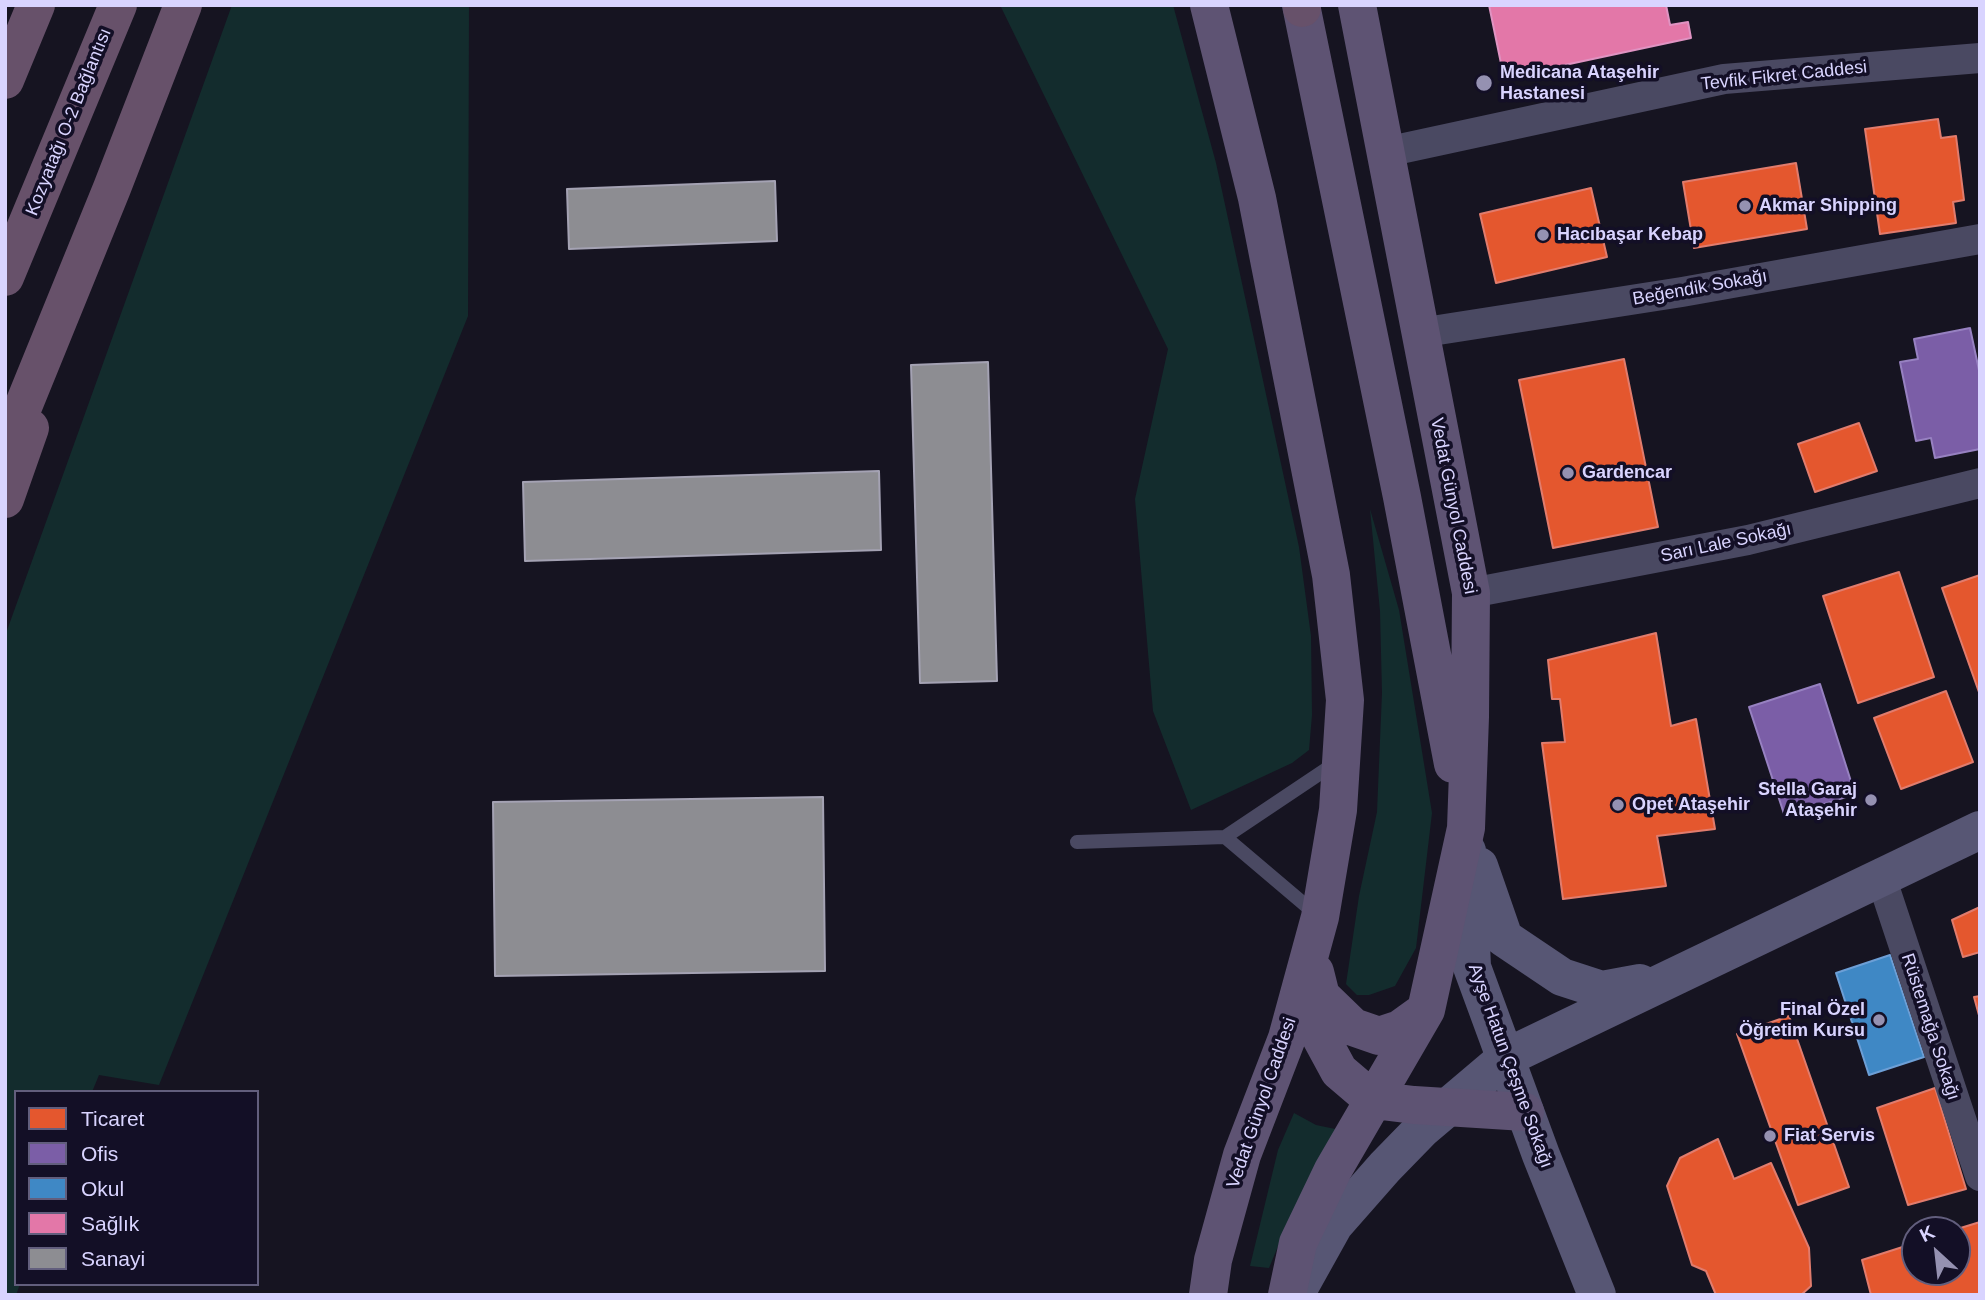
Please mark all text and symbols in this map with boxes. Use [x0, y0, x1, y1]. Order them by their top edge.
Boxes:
street label: Kozyatağı O-2 Bağlantısı [22, 25, 116, 219]
street label: Tevfik Fikret Caddesi [1700, 57, 1868, 95]
place label: Medicana Ataşehir Hastanesi [1500, 62, 1659, 104]
marker: Medicana Ataşehir Hastanesi [1474, 73, 1494, 93]
place label: Akmar Shipping [1759, 195, 1897, 217]
marker: Akmar Shipping [1737, 198, 1753, 214]
place label: Hacıbaşar Kebap [1557, 224, 1703, 246]
marker: Hacıbaşar Kebap [1535, 227, 1551, 243]
street label: Beğendik Sokağı [1631, 266, 1769, 310]
street label: Vedat Günyol Caddesi [1425, 416, 1481, 596]
place label: Gardencar [1582, 462, 1672, 484]
marker: Gardencar [1560, 465, 1576, 481]
street label: Sarı Lale Sokağı [1659, 519, 1793, 567]
place label: Stella Garaj Ataşehir [1758, 779, 1857, 822]
marker: Stella Garaj Ataşehir [1863, 792, 1879, 808]
place label: Opet Ataşehir [1632, 794, 1750, 816]
marker: Opet Ataşehir [1610, 797, 1626, 813]
street label: Rüstemağa Sokağı [1896, 951, 1964, 1103]
street label: Ayşe Hatun Çeşme Sokağı [1463, 961, 1557, 1171]
place label: Final Özel Öğretim Kursu [1739, 999, 1865, 1042]
marker: Final Özel Öğretim Kursu [1871, 1012, 1887, 1028]
street label: Vedat Günyol Caddesi [1223, 1015, 1301, 1191]
legend [14, 1090, 259, 1286]
text: Ticaret [81, 1107, 144, 1130]
place label: Fiat Servis [1784, 1125, 1875, 1147]
marker: Fiat Servis [1762, 1128, 1778, 1144]
text: Ofis [81, 1142, 118, 1165]
text: Okul [81, 1177, 124, 1200]
text: Sağlık [81, 1212, 139, 1235]
north arrow [1901, 1216, 1971, 1286]
text: K [1916, 1221, 1938, 1246]
text: Sanayi [81, 1247, 145, 1270]

